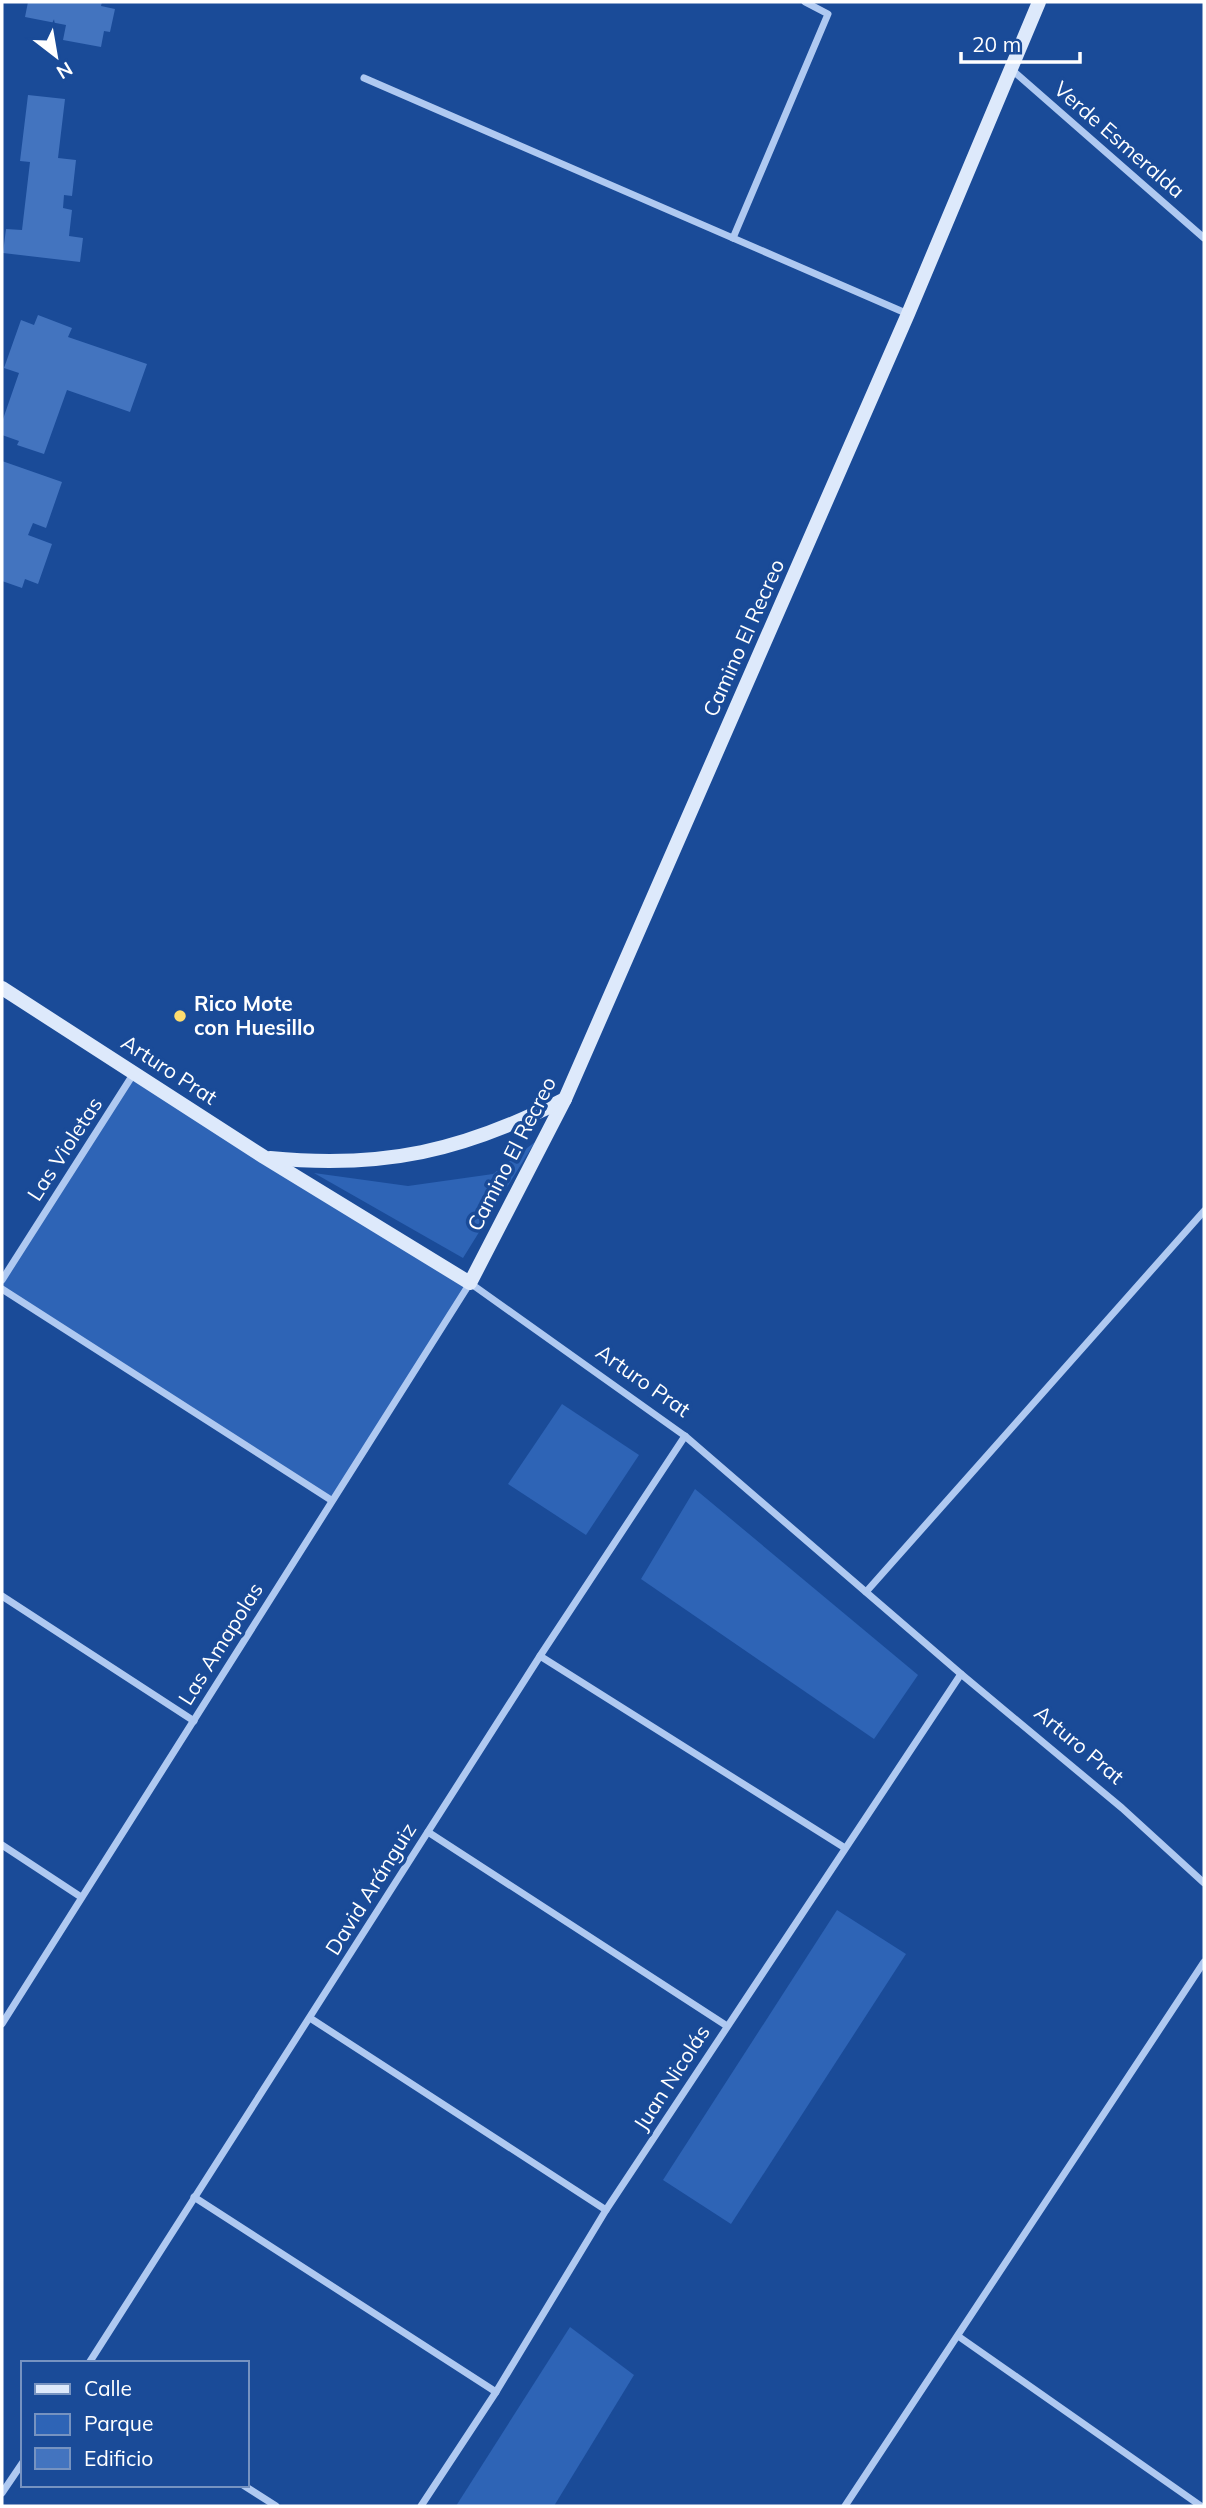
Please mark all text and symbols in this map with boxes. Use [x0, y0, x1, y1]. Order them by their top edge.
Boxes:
north arrow [21, 21, 91, 91]
scale bar [961, 21, 1080, 65]
text: 20 m [972, 31, 1021, 57]
text: N [52, 57, 77, 85]
street label: Verde Esmeralda [1049, 75, 1190, 203]
street label: Camino El Recreo [697, 555, 789, 720]
place label: Rico Mote con Huesillo [194, 990, 315, 1040]
marker: Rico Mote con Huesillo [172, 1008, 188, 1024]
street label: Arturo Prat [117, 1029, 222, 1110]
street label: Camino El Recreo [461, 1072, 561, 1235]
street label: Las Violetas [21, 1092, 107, 1205]
street label: Arturo Prat [591, 1338, 696, 1422]
street label: Las Amapolas [172, 1578, 268, 1709]
street label: Arturo Prat [1030, 1699, 1130, 1789]
street label: David Aránguiz [319, 1818, 421, 1959]
street label: Juan Nicolás [627, 2020, 715, 2135]
legend [21, 2361, 248, 2487]
text: Calle [84, 2375, 132, 2401]
text: Parque [84, 2410, 153, 2436]
text: Edificio [84, 2445, 153, 2471]

